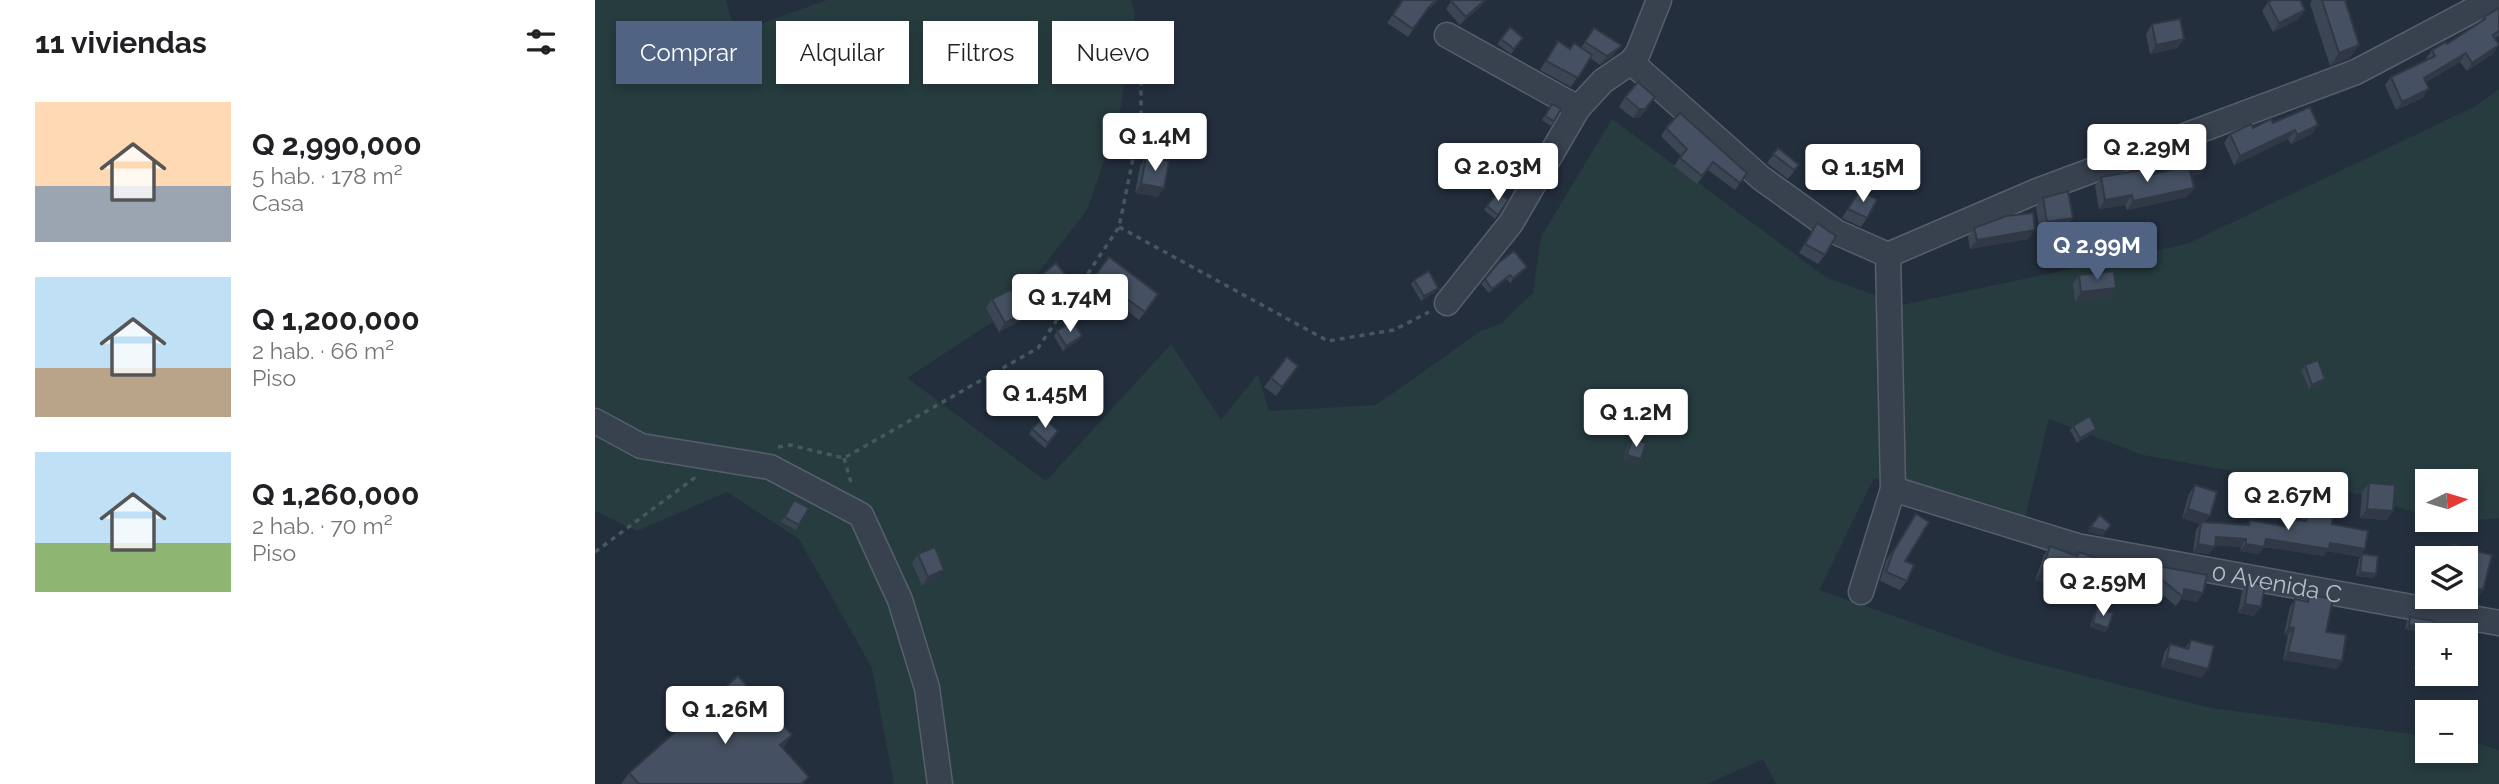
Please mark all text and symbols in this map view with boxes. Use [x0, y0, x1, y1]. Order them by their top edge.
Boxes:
chip: Comprar [616, 21, 762, 84]
chip: Alquilar [776, 21, 909, 84]
chip: Filtros [923, 21, 1038, 84]
chip: Nuevo [1052, 21, 1174, 84]
icon: filters [522, 23, 560, 61]
text: 11 viviendas [35, 25, 207, 60]
pin: Q 1.4M [1098, 114, 1212, 173]
text: Q 1.4M [1119, 122, 1191, 149]
pin: Q 2.29M [2082, 124, 2212, 184]
text: Q 2,990,000 [252, 127, 422, 162]
icon: home [91, 130, 175, 214]
text: Q 2.29M [2103, 133, 2191, 160]
pin: Q 2.03M [1433, 144, 1563, 203]
pin: Q 1.15M [1798, 144, 1928, 204]
text: Q 2.03M [1454, 152, 1542, 179]
text: Q 1.15M [1821, 153, 1905, 180]
text: 5 hab. · 178 m² [252, 162, 403, 189]
text: Casa [252, 189, 304, 216]
pin: Q 2.99M [2032, 222, 2162, 282]
text: Q 2.99M [2053, 231, 2141, 258]
pin: Q 1.74M [1005, 274, 1135, 334]
text: Q 1.74M [1028, 283, 1112, 310]
text: Q 1,200,000 [252, 302, 420, 337]
icon: home [91, 305, 175, 389]
text: 2 hab. · 66 m² [252, 337, 394, 364]
text: Piso [252, 364, 296, 391]
pin: Q 1.45M [980, 370, 1110, 430]
text: Q 1.45M [1002, 379, 1088, 406]
pin: Q 1.2M [1579, 390, 1693, 449]
text: Q 1.2M [1600, 398, 1672, 425]
north arrow [2415, 469, 2478, 532]
map controls [2415, 469, 2478, 763]
pin: Q 2.67M [2223, 472, 2353, 532]
text: Q 1,260,000 [252, 477, 419, 512]
icon: home [91, 480, 175, 564]
text: Q 2.67M [2244, 481, 2332, 508]
text: 2 hab. · 70 m² [252, 512, 393, 539]
text: Piso [252, 539, 296, 566]
button: layers [2415, 546, 2478, 609]
street label: 0 Avenida C [2210, 556, 2345, 609]
pin: Q 2.59M [2038, 558, 2168, 618]
text: Q 2.59M [2059, 567, 2147, 594]
button: + [2415, 623, 2478, 686]
pin: Q 1.26M [660, 686, 790, 746]
text: Q 1.26M [682, 695, 768, 722]
button: − [2415, 700, 2478, 763]

